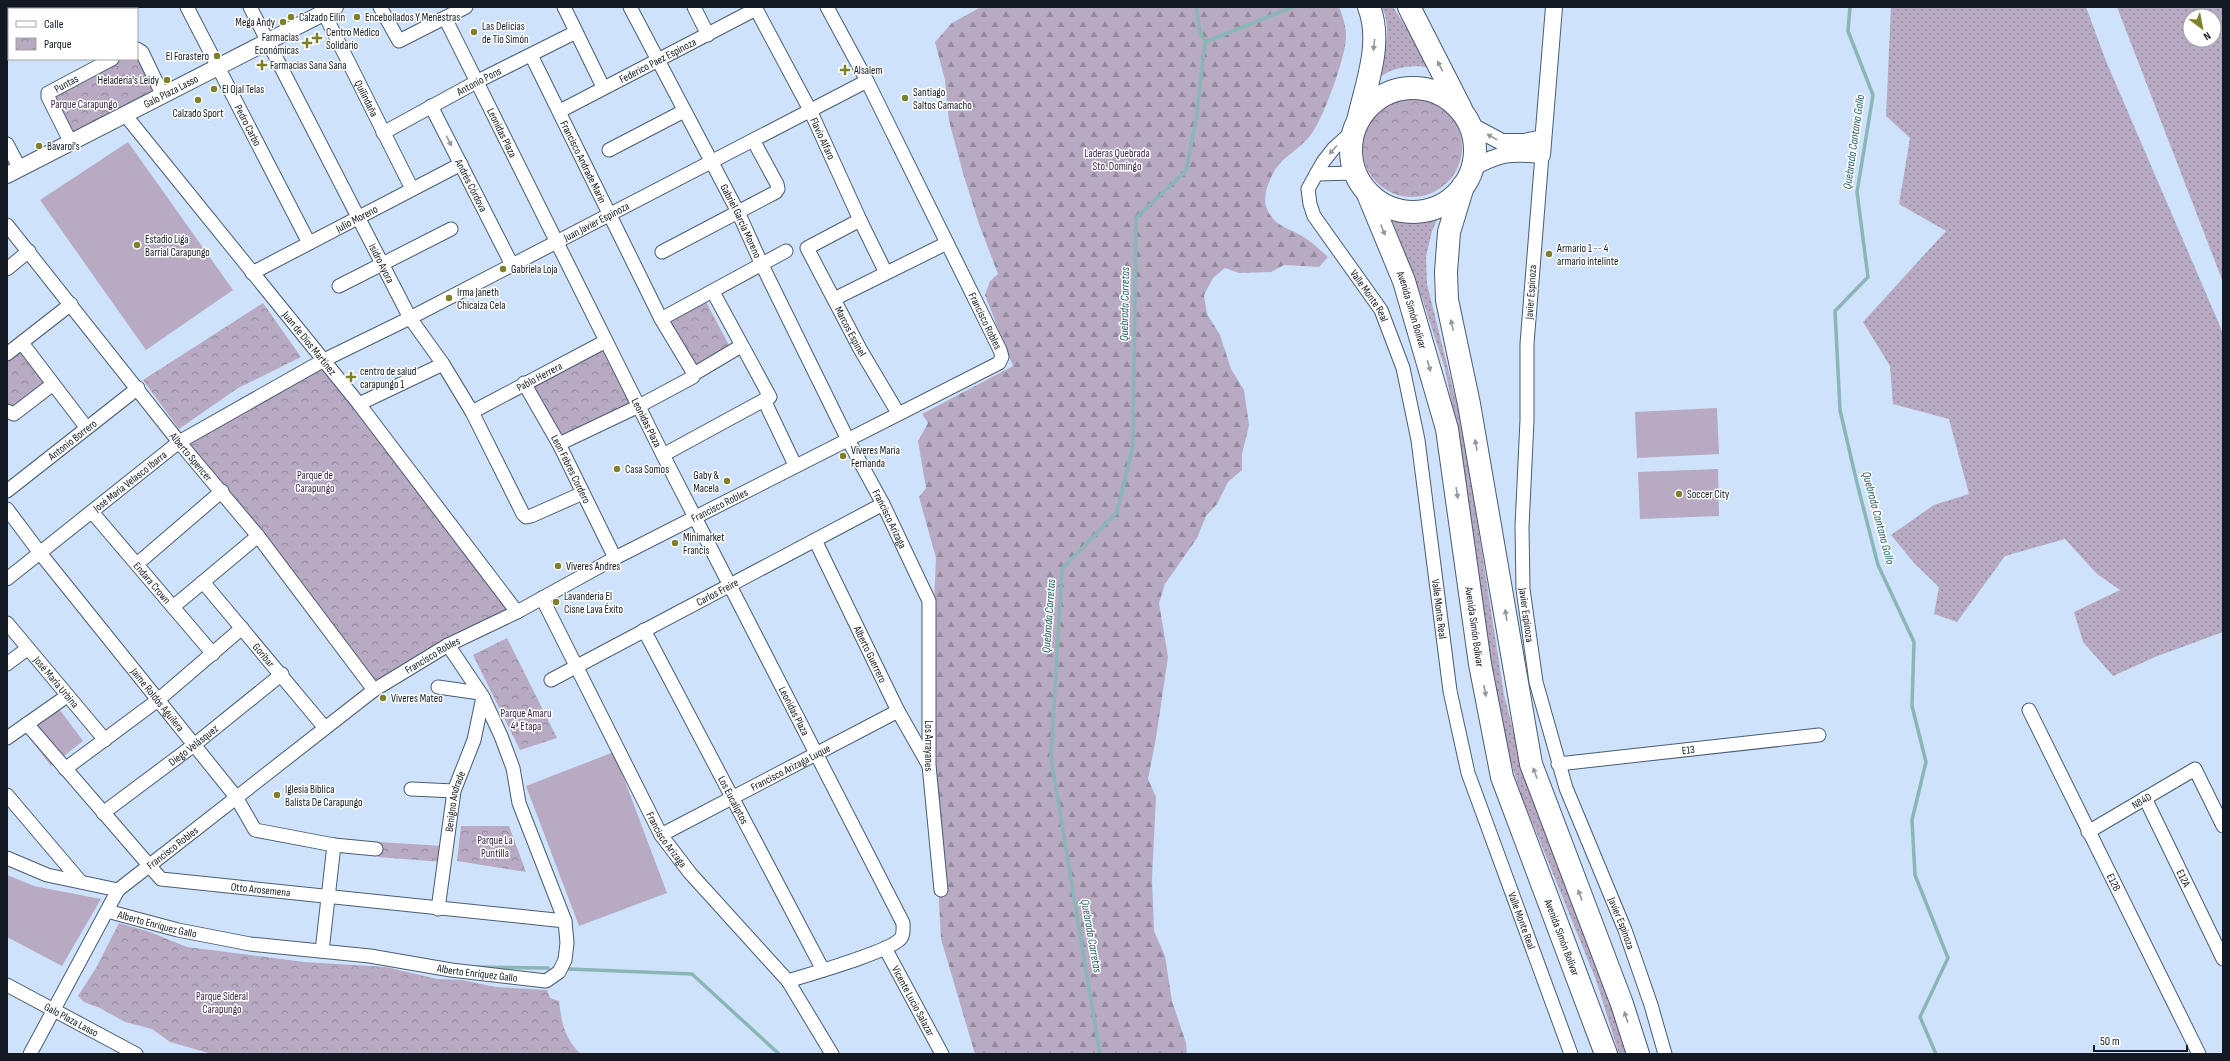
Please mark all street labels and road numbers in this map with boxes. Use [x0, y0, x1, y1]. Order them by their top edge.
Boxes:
street label: Federico Paez Espinoza [617, 35, 698, 86]
street label: Antonio Pons [453, 64, 503, 99]
street label: Puntas [52, 72, 81, 95]
street label: Galo Plaza Lasso [141, 72, 201, 111]
street label: Quilindaña [352, 78, 381, 119]
street label: Pedro Carbo [232, 102, 264, 148]
street label: Leonidas Plaza [484, 106, 520, 159]
street label: Flavio Alfaro [808, 115, 838, 162]
street label: Francisco Andrade Marin [558, 118, 609, 205]
street label: Andrés Córdova [452, 156, 490, 214]
street label: Gabriel García Moreno [718, 181, 765, 260]
street label: Juan Javier Espinoza [560, 199, 631, 244]
street label: Julio Moreno [333, 202, 380, 235]
street label: Isidro Ayora [366, 241, 397, 285]
street label: Javier Espinoza [1523, 264, 1539, 321]
street label: Valle Monte Real [1348, 267, 1391, 323]
street label: Avenida Simón Bolívar [1394, 268, 1430, 350]
street label: Francisco Robles [966, 290, 1004, 352]
street label: Marcos Espinel [832, 304, 869, 359]
street label: Juan de Dios Martínez [279, 308, 340, 378]
street label: Pablo Herrera [514, 359, 564, 394]
street label: Leonidas Plaza [629, 396, 665, 449]
street label: Antonio Borrero [45, 416, 100, 463]
street label: Alberto Spencer [167, 429, 215, 483]
street label: Leon Febres Cordero [548, 432, 594, 506]
street label: José María Velasco Ibarra [90, 448, 169, 515]
street label: Francisco Robles [689, 485, 750, 525]
street label: Francisco Arizaga [870, 487, 910, 550]
street label: Endara Crown [131, 559, 174, 607]
street label: Carlos Freire [694, 575, 740, 608]
street label: Valle Monte Real [1429, 578, 1450, 640]
street label: Avenida Simón Bolívar [1463, 585, 1487, 668]
street label: Javier Espinoza [1516, 586, 1537, 643]
street label: Alberto Guerrero [851, 623, 890, 685]
street label: Francisco Robles [402, 634, 462, 676]
street label: Goribar [250, 640, 278, 670]
street label: José María Urbina [31, 653, 82, 710]
street label: Jaime Roldós Aguilera [128, 664, 187, 734]
street label: Leonidas Plaza [776, 684, 812, 738]
street label: Los Arrayanes [922, 720, 936, 772]
street label: Diego Velásquez [166, 722, 221, 768]
street label: Francisco Arizaga Luque [748, 741, 832, 794]
street label: E13 [1681, 742, 1696, 757]
street label: Benigno Andrade [442, 769, 468, 833]
street label: Los Eucaliptos [715, 774, 751, 826]
street label: N84D [2129, 790, 2154, 811]
street label: Francisco Arizaga [644, 810, 690, 870]
street label: Francisco Robles [144, 823, 201, 872]
street label: E12A [2174, 867, 2194, 889]
street label: E12B [2104, 871, 2124, 893]
street label: Otto Arosemena [230, 880, 291, 899]
street label: Valle Monte Real [1506, 890, 1539, 951]
street label: Javier Espinoza [1605, 894, 1638, 951]
street label: Avenida Simón Bolívar [1542, 896, 1582, 977]
street label: Alberto Enríquez Gallo [115, 907, 198, 940]
street label: Alberto Enríquez Gallo [435, 961, 519, 984]
street label: Vicente Lucio Salazar [889, 963, 938, 1038]
street label: Galo Plaza Lasso [42, 1000, 101, 1039]

